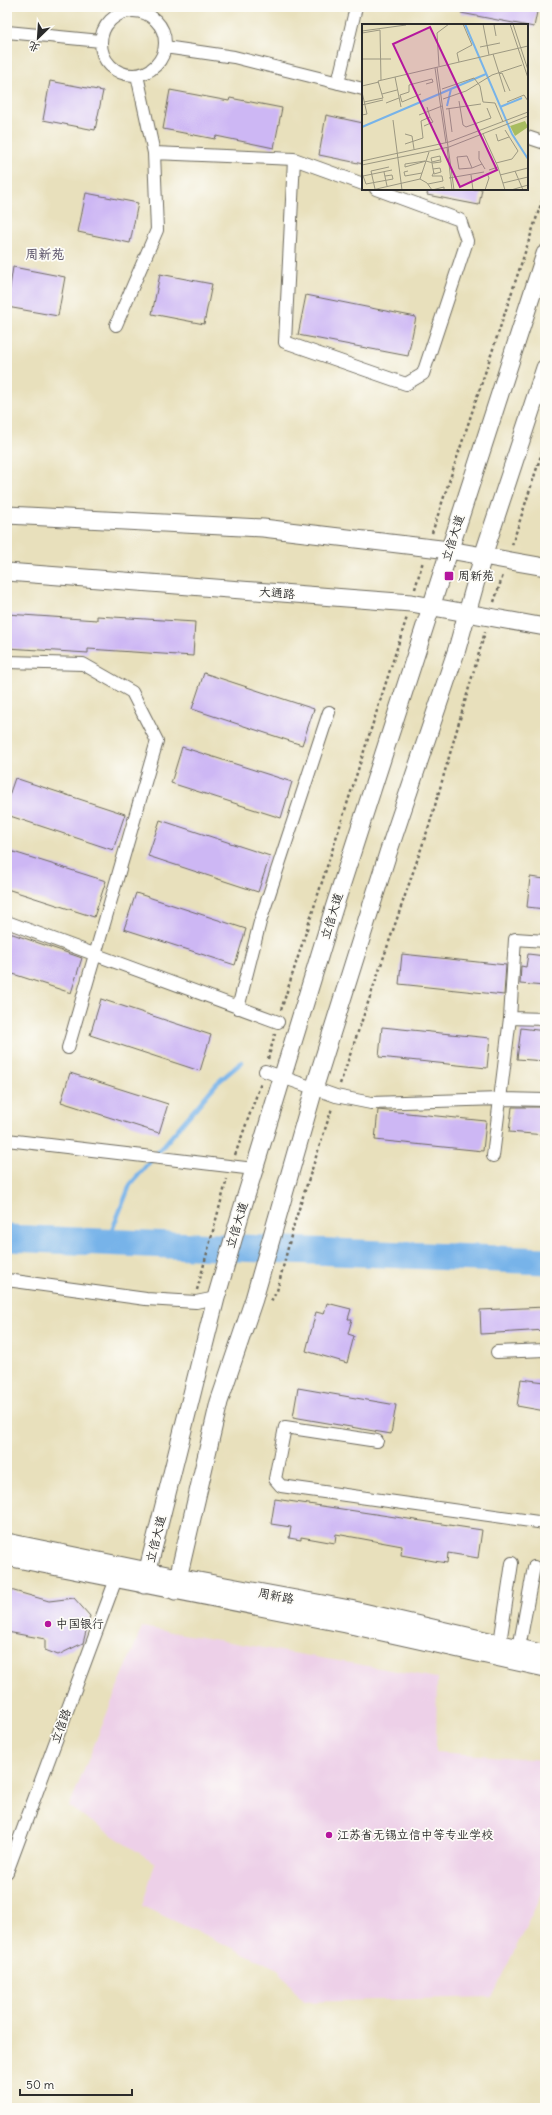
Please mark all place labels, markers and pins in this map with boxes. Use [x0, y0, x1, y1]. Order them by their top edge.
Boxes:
place label: 周新苑 [458, 568, 494, 583]
marker: 周新苑 [443, 570, 455, 582]
place label: 中国银行 [56, 1616, 104, 1631]
marker: 中国银行 [43, 1619, 53, 1629]
place label: 江苏省无锡立信中等专业学校 [337, 1827, 493, 1842]
marker: 江苏省无锡立信中等专业学校 [324, 1830, 334, 1840]

